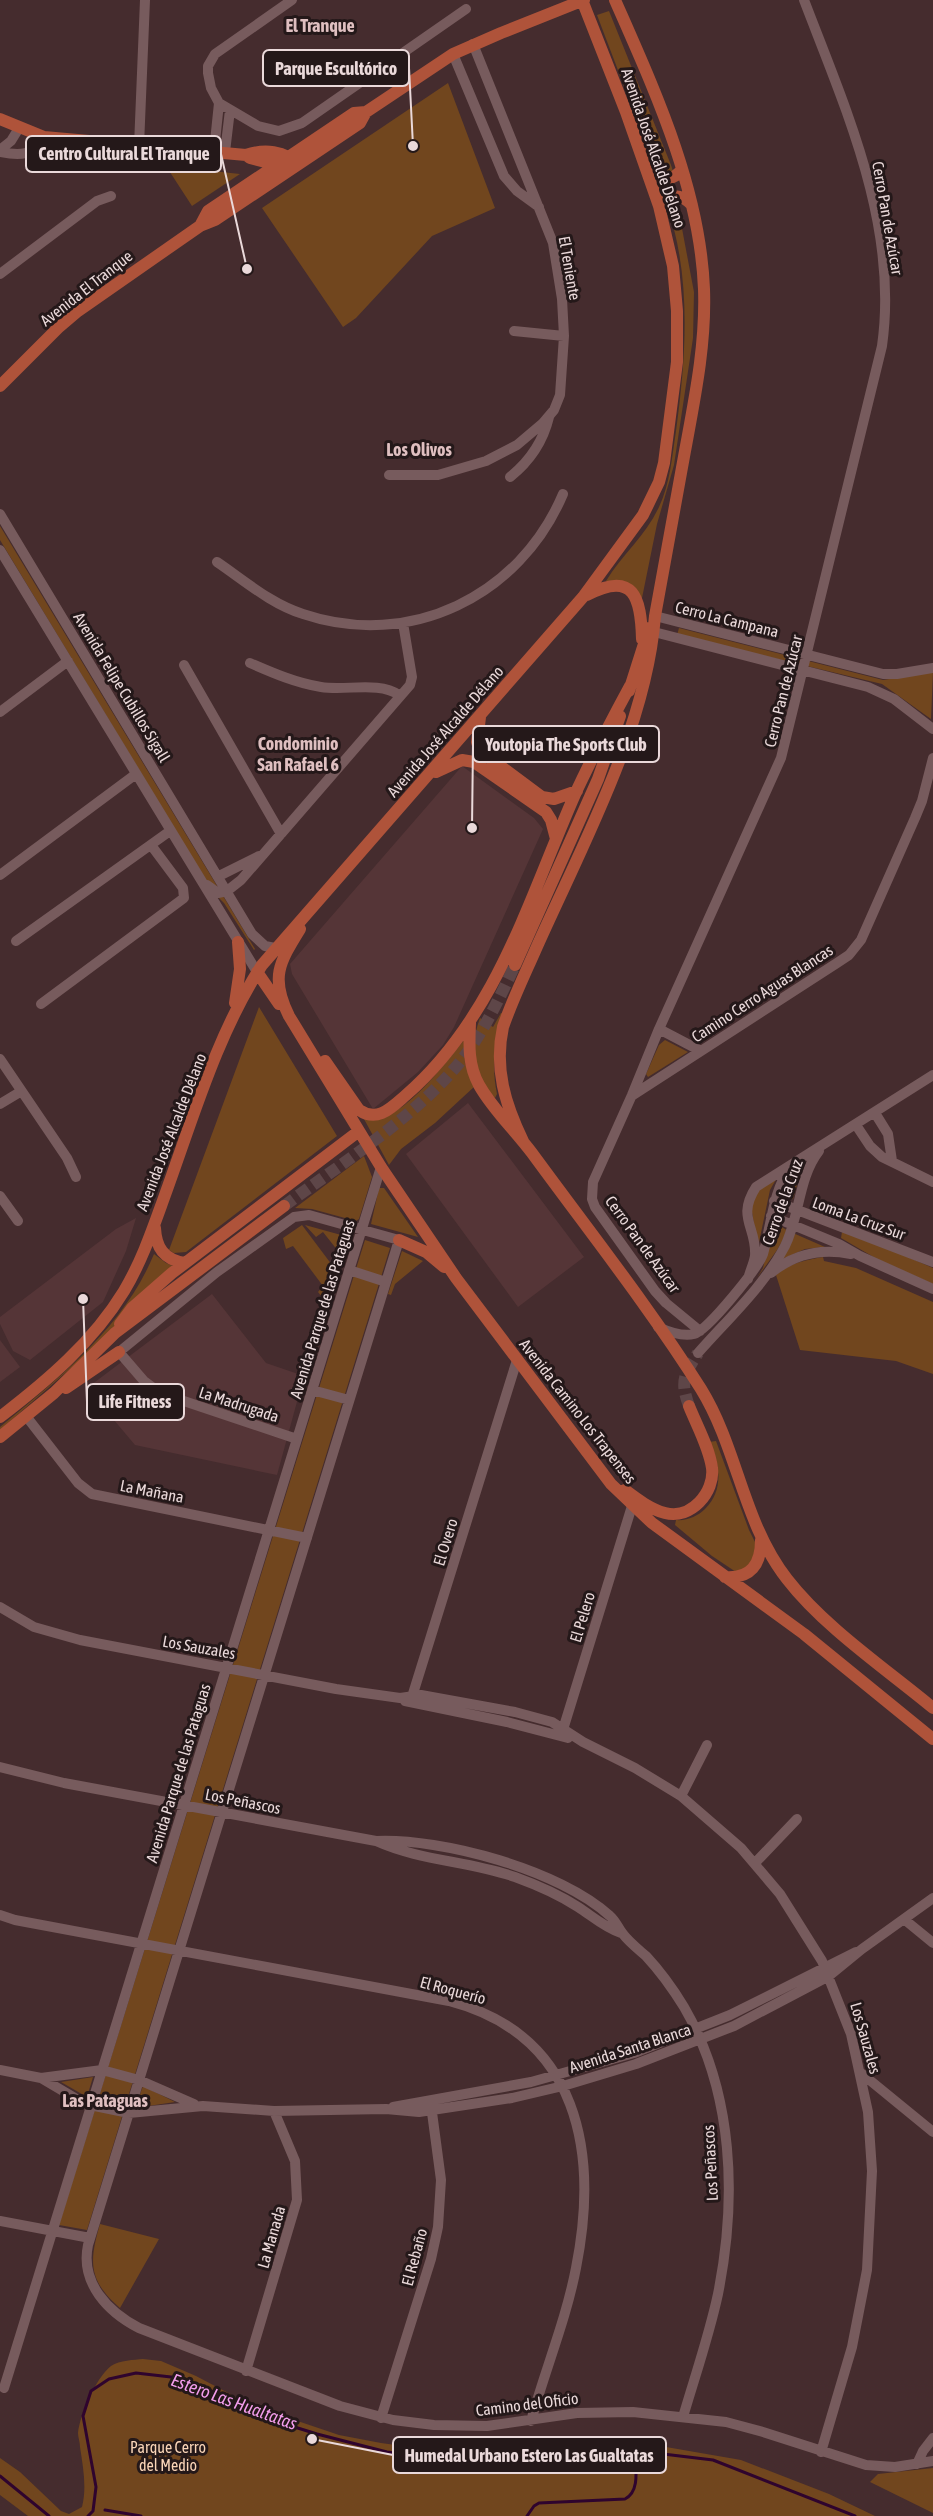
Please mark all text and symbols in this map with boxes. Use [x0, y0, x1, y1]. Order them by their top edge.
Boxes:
district label: El Tranque [285, 15, 355, 36]
callout: Parque Escultórico [263, 50, 409, 86]
text: Parque Escultórico [275, 58, 397, 79]
street label: Avenida José Alcalde Délano [618, 66, 690, 230]
callout: Centro Cultural El Tranque [26, 136, 221, 172]
text: Centro Cultural El Tranque [38, 143, 210, 164]
street label: Cerro Pan de Azúcar [869, 160, 907, 276]
street label: El Teniente [556, 235, 584, 301]
street label: Avenida El Tranque [36, 247, 136, 330]
district label: Los Olivos [386, 439, 453, 460]
street label: Cerro La Campana [673, 597, 781, 642]
street label: Avenida Felipe Cubillos Sigall [69, 609, 174, 766]
street label: Cerro Pan de Azúcar [760, 633, 806, 749]
street label: Avenida José Alcalde Délano [383, 662, 507, 800]
callout: Youtopia The Sports Club [473, 726, 659, 762]
district label: Condominio San Rafael 6 [257, 733, 339, 775]
text: Youtopia The Sports Club [484, 734, 647, 755]
street label: Camino Cerro Aguas Blancas [688, 940, 837, 1046]
street label: Avenida José Alcalde Délano [133, 1051, 209, 1213]
street label: Cerro de la Cruz [758, 1156, 806, 1247]
street label: Cerro Pan de Azúcar [602, 1192, 684, 1296]
street label: Loma La Cruz Sur [810, 1193, 908, 1243]
street label: Avenida Parque de las Pataguas [286, 1217, 359, 1401]
street label: Avenida Camino Los Trapenses [515, 1335, 640, 1488]
street label: La Madrugada [196, 1383, 281, 1426]
callout: Life Fitness [87, 1384, 184, 1420]
text: Life Fitness [99, 1391, 172, 1412]
street label: La Mañana [119, 1476, 185, 1506]
street label: El Overo [429, 1516, 461, 1568]
street label: El Pelero [566, 1590, 598, 1644]
street label: Los Sauzales [161, 1632, 237, 1662]
street label: Avenida Parque de las Pataguas [142, 1681, 215, 1865]
street label: Los Peñascos [204, 1785, 283, 1817]
street label: El Roquerío [418, 1973, 488, 2008]
street label: Los Sauzales [847, 2000, 885, 2076]
street label: Avenida Santa Blanca [567, 2020, 693, 2076]
district label: Las Pataguas [62, 2090, 148, 2111]
street label: Los Peñascos [699, 2124, 721, 2202]
street label: La Manada [253, 2204, 289, 2270]
street label: El Rebaño [398, 2226, 430, 2288]
water label: Estero Las Hualtatas [168, 2369, 300, 2434]
street label: Camino del Oficio [475, 2389, 579, 2419]
callout: Humedal Urbano Estero Las Gualtatas [393, 2437, 666, 2473]
park label: Parque Cerro del Medio [130, 2438, 206, 2474]
text: Humedal Urbano Estero Las Gualtatas [404, 2445, 654, 2466]

